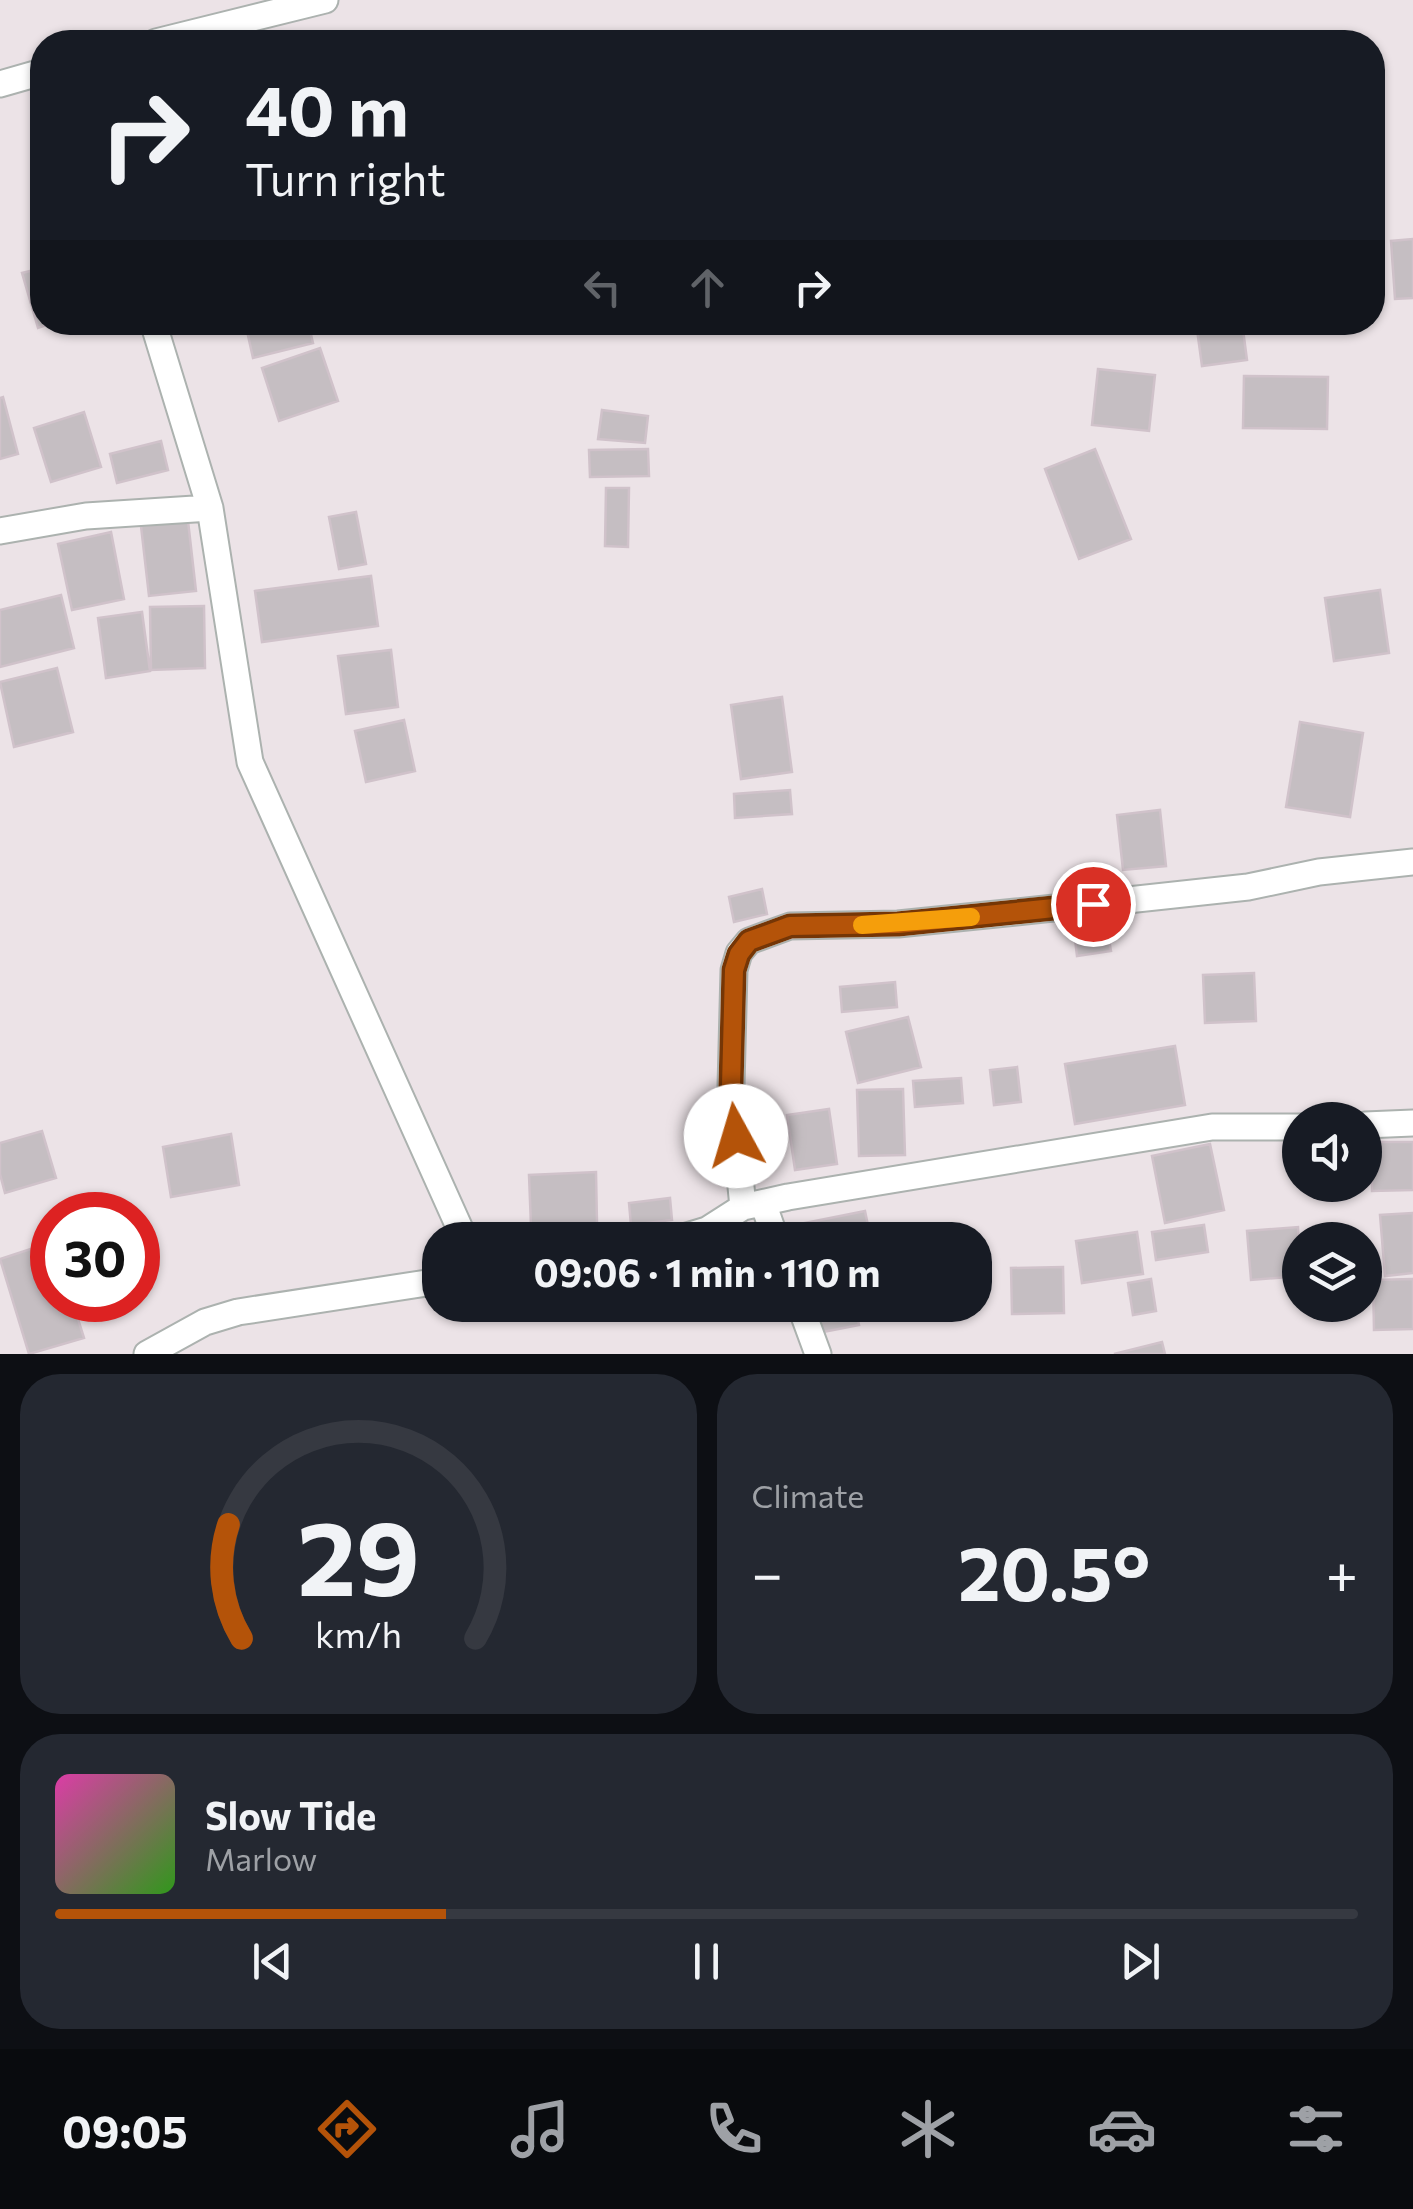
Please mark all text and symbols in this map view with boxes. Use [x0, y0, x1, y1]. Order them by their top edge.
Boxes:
text: 40 m [245, 65, 409, 150]
icon: right [80, 70, 210, 200]
text: Turn right [245, 150, 446, 205]
icon: left [575, 260, 630, 315]
icon: ahead [680, 260, 735, 315]
icon: right [785, 260, 840, 315]
pin [1051, 862, 1136, 947]
icon: arrive [1066, 877, 1121, 932]
position arrow [684, 1084, 788, 1188]
map controls [1282, 1102, 1382, 1322]
button: sound [1282, 1102, 1382, 1202]
speed limit sign: 30 [30, 1192, 160, 1322]
button: layers [1282, 1222, 1382, 1322]
text: 09:06 · 1 min · 110 m [534, 1248, 880, 1295]
text: Climate [752, 1475, 864, 1515]
text: 29 [297, 1490, 420, 1617]
text: 20.5° [958, 1525, 1150, 1616]
text: − [752, 1538, 783, 1605]
text: + [1326, 1538, 1358, 1605]
text: km/h [315, 1612, 402, 1655]
text: Slow Tide [205, 1791, 376, 1838]
text: Marlow [205, 1838, 317, 1878]
icon: previous [245, 1934, 300, 1989]
icon: pause [679, 1934, 734, 1989]
icon: next [1113, 1934, 1168, 1989]
icon: directions [312, 2094, 382, 2164]
icon: music [505, 2094, 575, 2164]
icon: phone [699, 2094, 769, 2164]
icon: climate [893, 2094, 963, 2164]
icon: car [1087, 2094, 1157, 2164]
icon: filters [1281, 2094, 1351, 2164]
text: 09:05 [62, 2102, 188, 2157]

